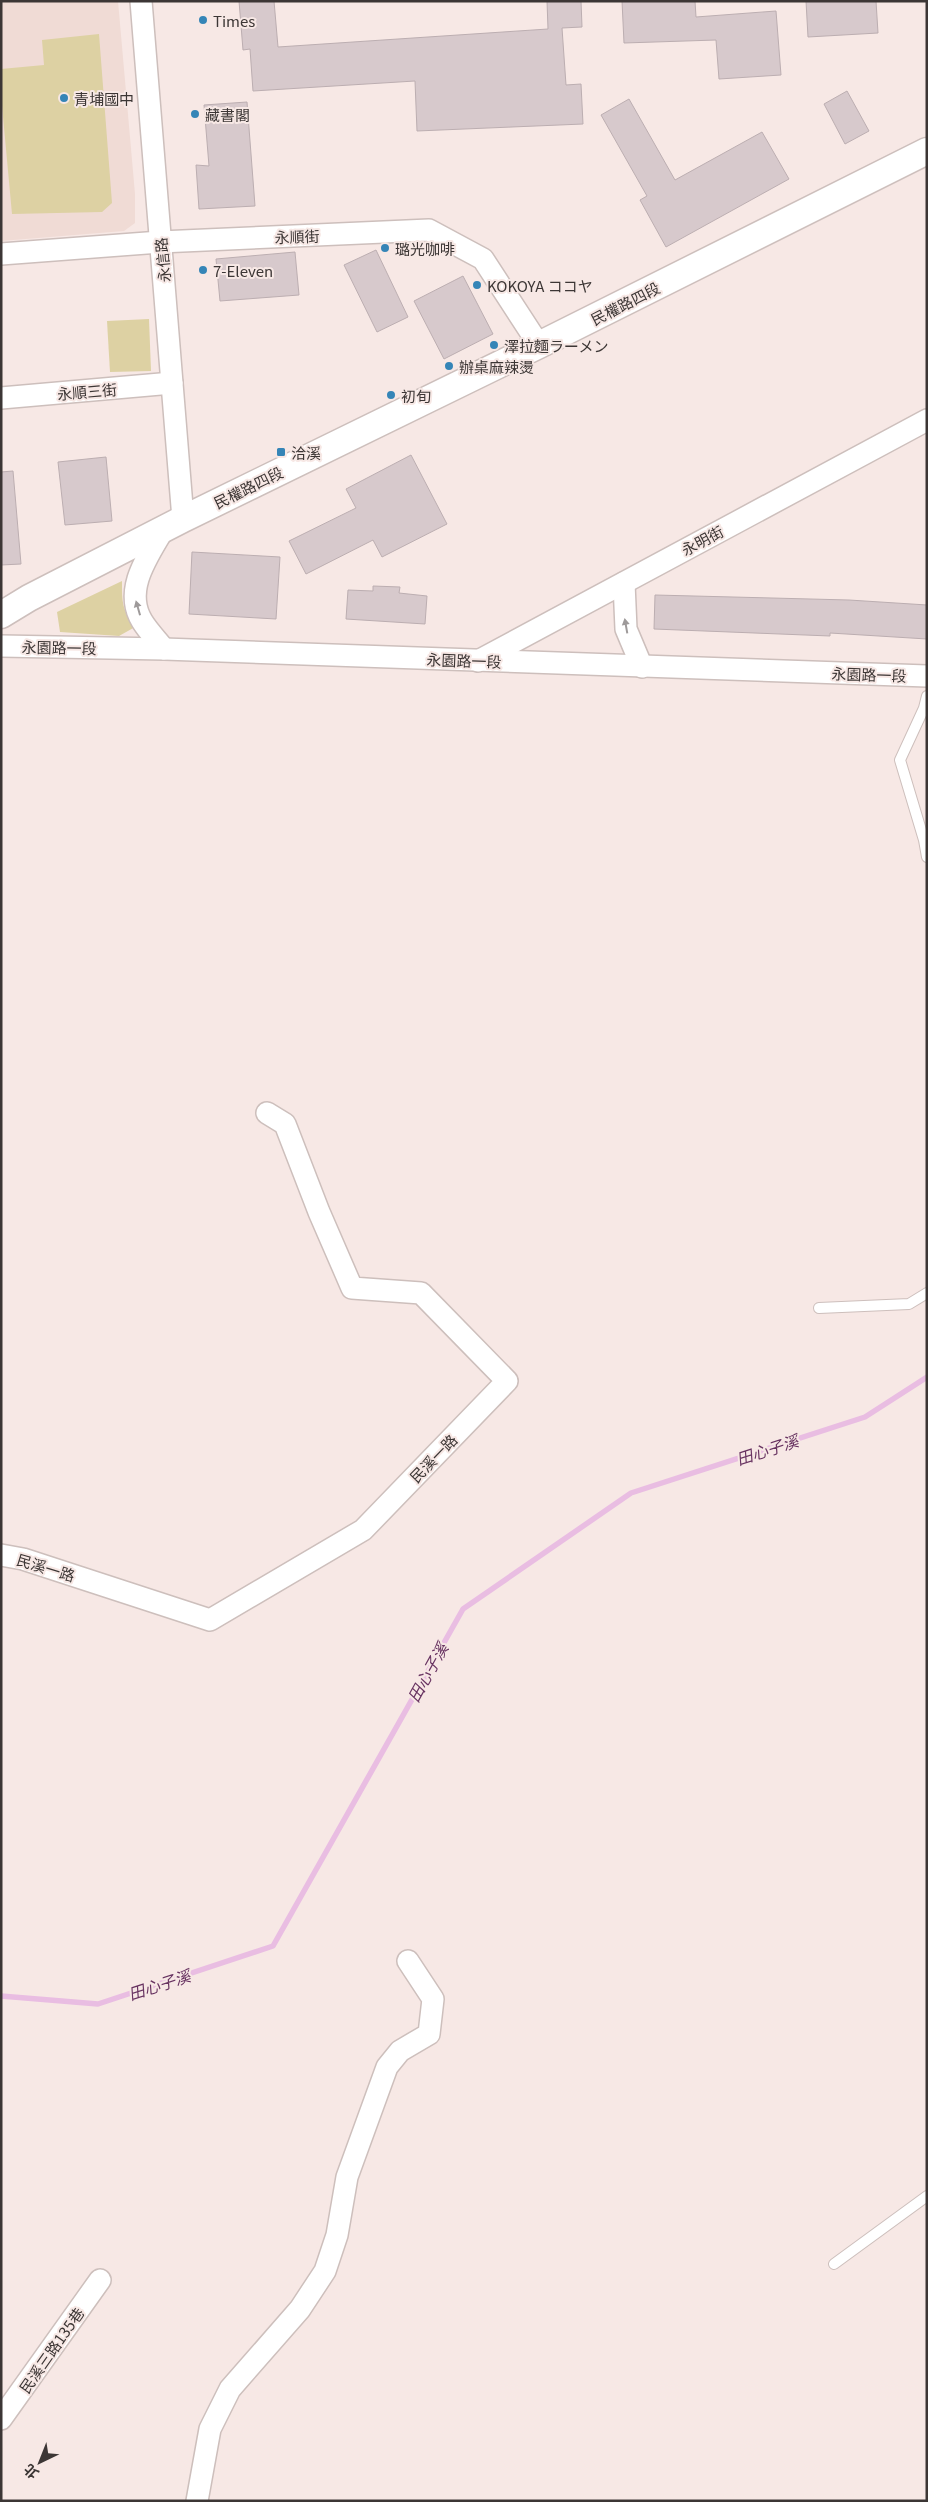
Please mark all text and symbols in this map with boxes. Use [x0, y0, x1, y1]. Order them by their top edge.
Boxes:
place label: Times [213, 10, 255, 31]
marker: Times [197, 14, 209, 26]
place label: 青埔國中 [74, 88, 134, 109]
marker: 青埔國中 [58, 92, 70, 104]
place label: 藏書閣 [205, 104, 250, 125]
marker: 藏書閣 [189, 108, 201, 120]
street label: 永順街 [274, 225, 320, 247]
street label: 永信路 [150, 237, 174, 283]
place label: 璐光咖啡 [395, 238, 455, 259]
marker: 璐光咖啡 [379, 242, 391, 254]
place label: 7-Eleven [213, 260, 273, 281]
marker: 7-Eleven [197, 264, 209, 276]
place label: KOKOYA ココヤ [487, 275, 593, 296]
street label: 民權路四段 [587, 277, 663, 329]
marker: KOKOYA ココヤ [471, 279, 483, 291]
place label: 澤拉麵ラーメン [504, 335, 608, 356]
marker: 澤拉麵ラーメン [488, 339, 500, 351]
place label: 辦桌麻辣燙 [459, 356, 534, 377]
marker: 辦桌麻辣燙 [443, 360, 455, 372]
street label: 永順三街 [56, 378, 118, 404]
place label: 初旬 [401, 385, 431, 406]
marker: 初旬 [385, 389, 397, 401]
place label: 洽溪 [291, 442, 321, 463]
marker: 洽溪 [275, 446, 287, 458]
street label: 民權路四段 [210, 461, 286, 513]
street label: 永明街 [677, 520, 727, 560]
one-way arrow [133, 601, 141, 616]
one-way arrow [622, 618, 630, 634]
street label: 永園路一段 [21, 636, 97, 658]
street label: 永園路一段 [426, 648, 502, 672]
street label: 永園路一段 [831, 662, 907, 686]
water label: 田心子溪 [733, 1427, 803, 1470]
street label: 民溪一路 [405, 1429, 461, 1487]
street label: 民溪一路 [14, 1548, 78, 1586]
water label: 田心子溪 [401, 1636, 454, 1706]
water label: 田心子溪 [125, 1962, 195, 2005]
street label: 民溪三路135巷 [14, 2303, 88, 2397]
north arrow [15, 2437, 65, 2487]
text: 北 [19, 2460, 42, 2484]

